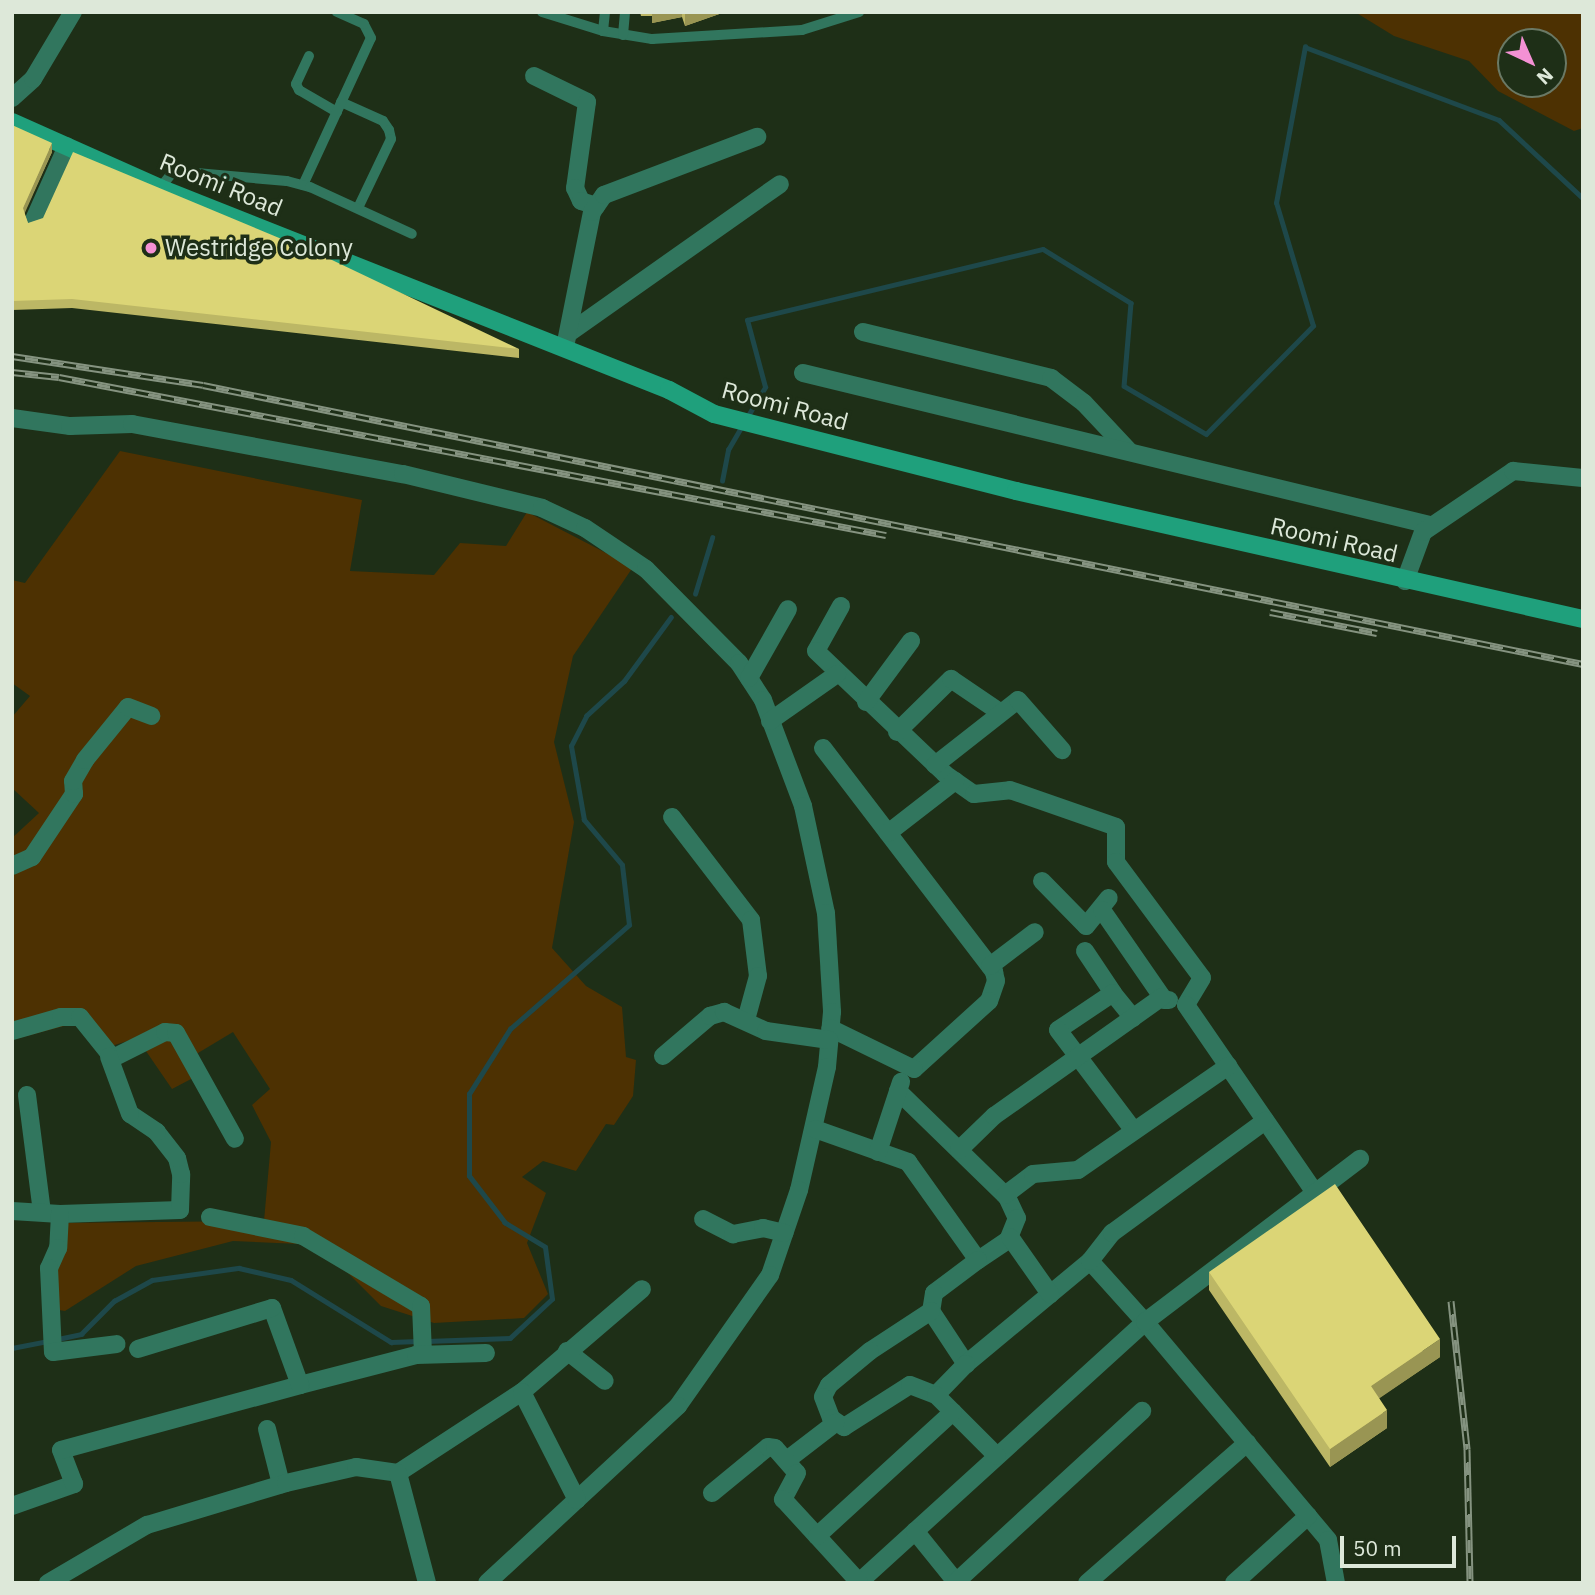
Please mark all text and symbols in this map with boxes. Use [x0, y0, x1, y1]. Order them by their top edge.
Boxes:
north arrow [1497, 28, 1567, 98]
text: N [1532, 63, 1558, 90]
street label: Roomi Road [155, 147, 287, 223]
place label: Westridge Colony [165, 234, 353, 262]
marker: Westridge Colony [143, 240, 159, 256]
street label: Roomi Road [719, 375, 851, 437]
street label: Roomi Road [1268, 511, 1400, 569]
scale bar [1343, 1522, 1458, 1566]
text: 50 m [1353, 1534, 1402, 1562]

